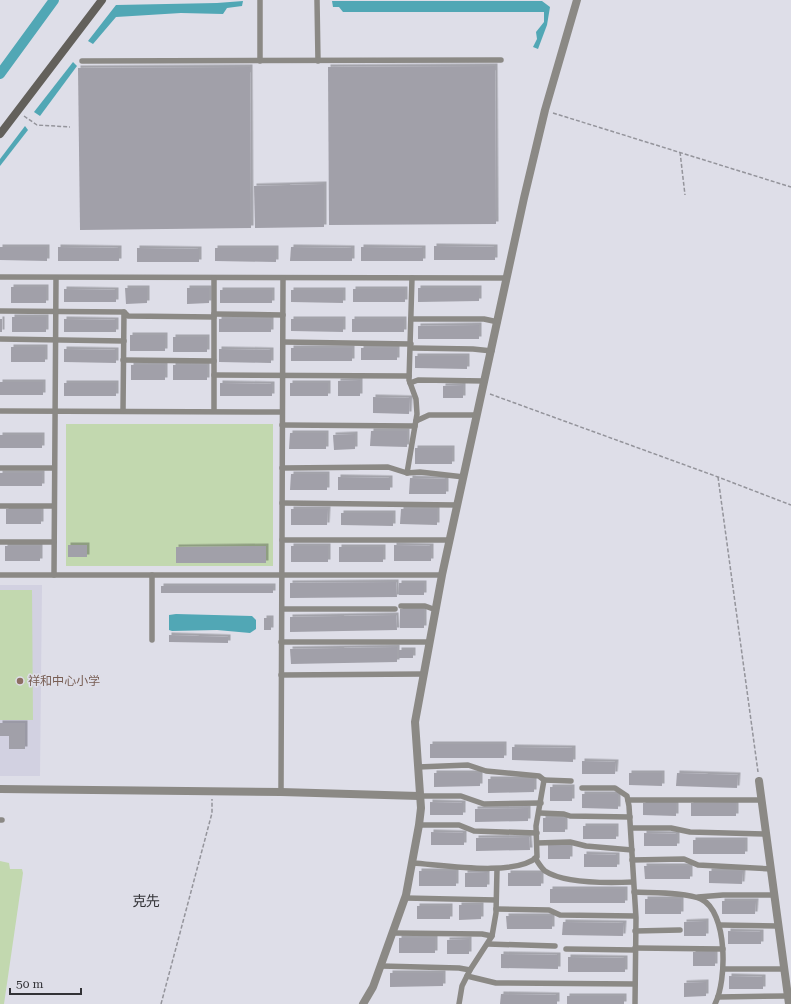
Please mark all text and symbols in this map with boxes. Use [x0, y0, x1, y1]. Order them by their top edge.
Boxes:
place label: 祥和中心小学 [28, 674, 100, 688]
marker: 祥和中心小学 [15, 676, 25, 686]
district label: 克先 [132, 893, 160, 909]
scale bar [10, 970, 81, 996]
text: 50 m [16, 977, 43, 991]

